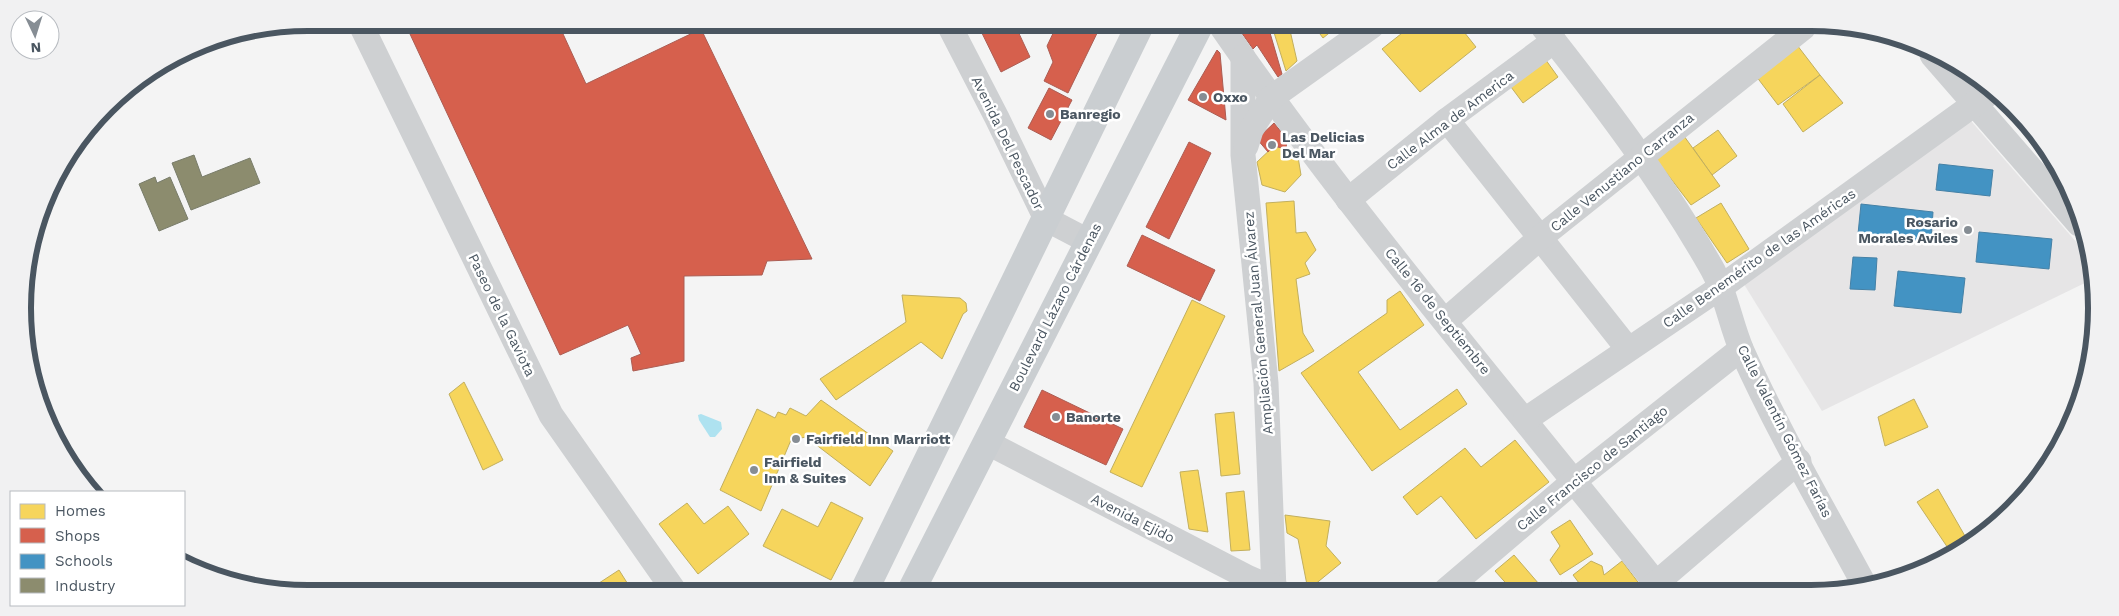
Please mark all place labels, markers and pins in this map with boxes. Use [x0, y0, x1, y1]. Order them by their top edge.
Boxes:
place label: Oxxo [1213, 89, 1248, 105]
marker: Oxxo [1197, 91, 1209, 103]
place label: Banregio [1060, 106, 1121, 122]
marker: Banregio [1044, 108, 1056, 120]
place label: Las Delicias Del Mar [1282, 129, 1365, 161]
marker: Las Delicias Del Mar [1266, 139, 1278, 151]
place label: Rosario Morales Aviles [1858, 214, 1959, 246]
marker: Rosario Morales Aviles [1962, 224, 1974, 236]
place label: Banorte [1066, 409, 1121, 425]
marker: Banorte [1050, 411, 1062, 423]
place label: Fairfield Inn Marriott [806, 431, 950, 447]
marker: Fairfield Inn Marriott [790, 433, 802, 445]
place label: Fairfield Inn & Suites [764, 454, 847, 486]
marker: Fairfield Inn & Suites [748, 464, 760, 476]

